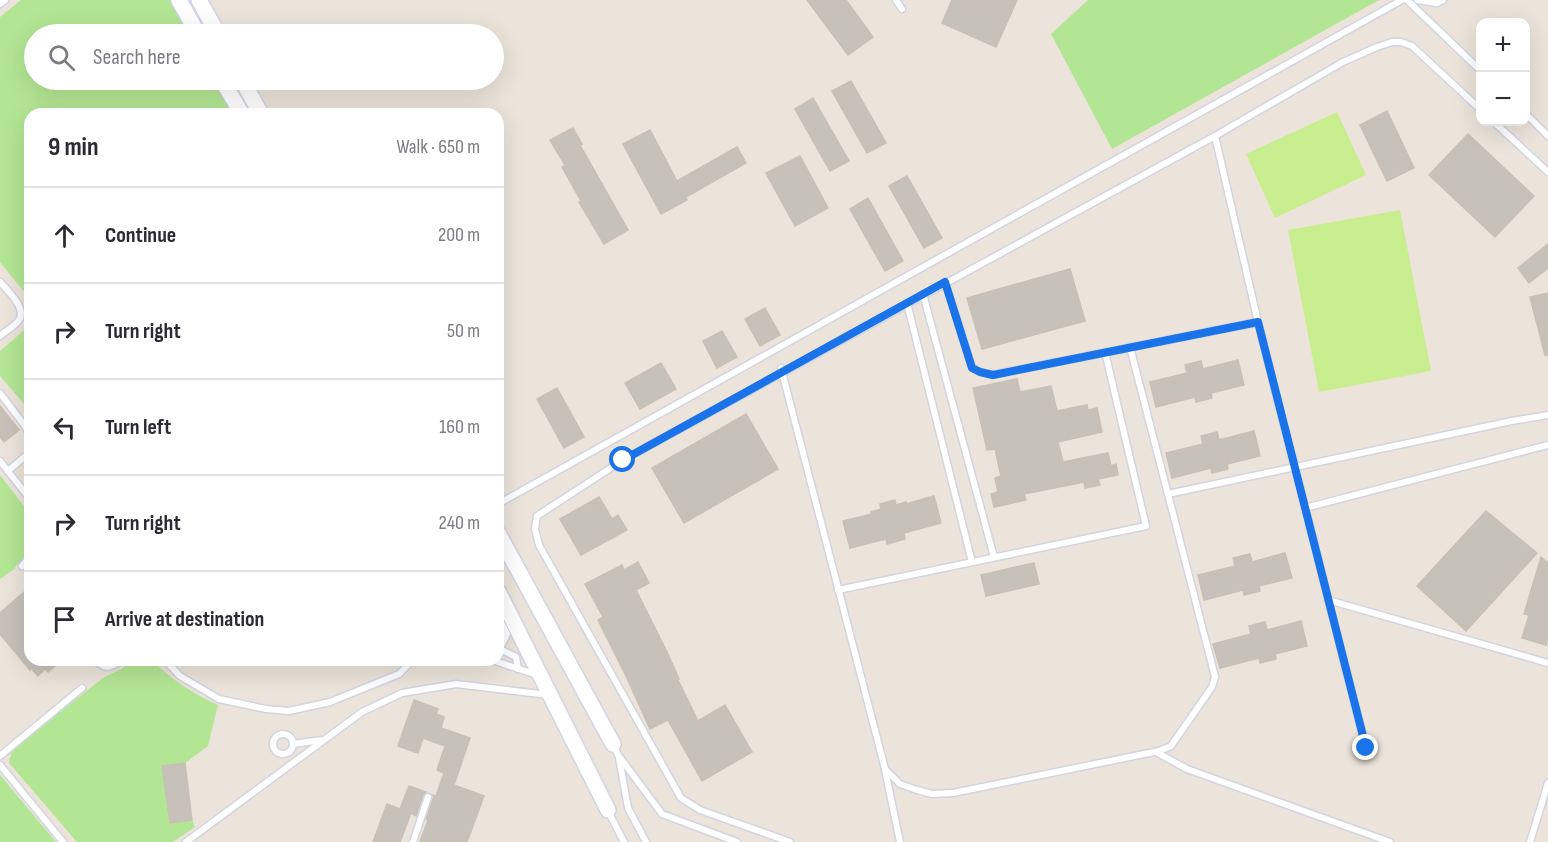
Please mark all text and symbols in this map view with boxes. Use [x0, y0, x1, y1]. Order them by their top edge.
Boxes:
map controls [1476, 18, 1530, 126]
button: + [1476, 18, 1530, 72]
search box [24, 24, 504, 90]
icon: search [45, 41, 78, 74]
text: Search here [93, 44, 180, 71]
button: − [1476, 72, 1530, 126]
text: 9 min [48, 132, 98, 163]
text: Walk · 650 m [396, 135, 480, 159]
icon: ahead [48, 219, 81, 252]
text: Continue [105, 222, 176, 249]
text: 200 m [438, 223, 480, 247]
icon: right [48, 315, 81, 348]
text: Turn right [105, 318, 181, 345]
text: 50 m [447, 319, 480, 343]
icon: left [48, 411, 81, 444]
text: Turn left [105, 414, 171, 441]
text: 160 m [439, 415, 480, 439]
route start [609, 446, 635, 472]
icon: right [48, 507, 81, 540]
text: Turn right [105, 510, 181, 537]
text: 240 m [439, 511, 480, 535]
icon: arrive [48, 603, 81, 636]
text: Arrive at destination [105, 606, 264, 633]
route end [1352, 734, 1378, 760]

